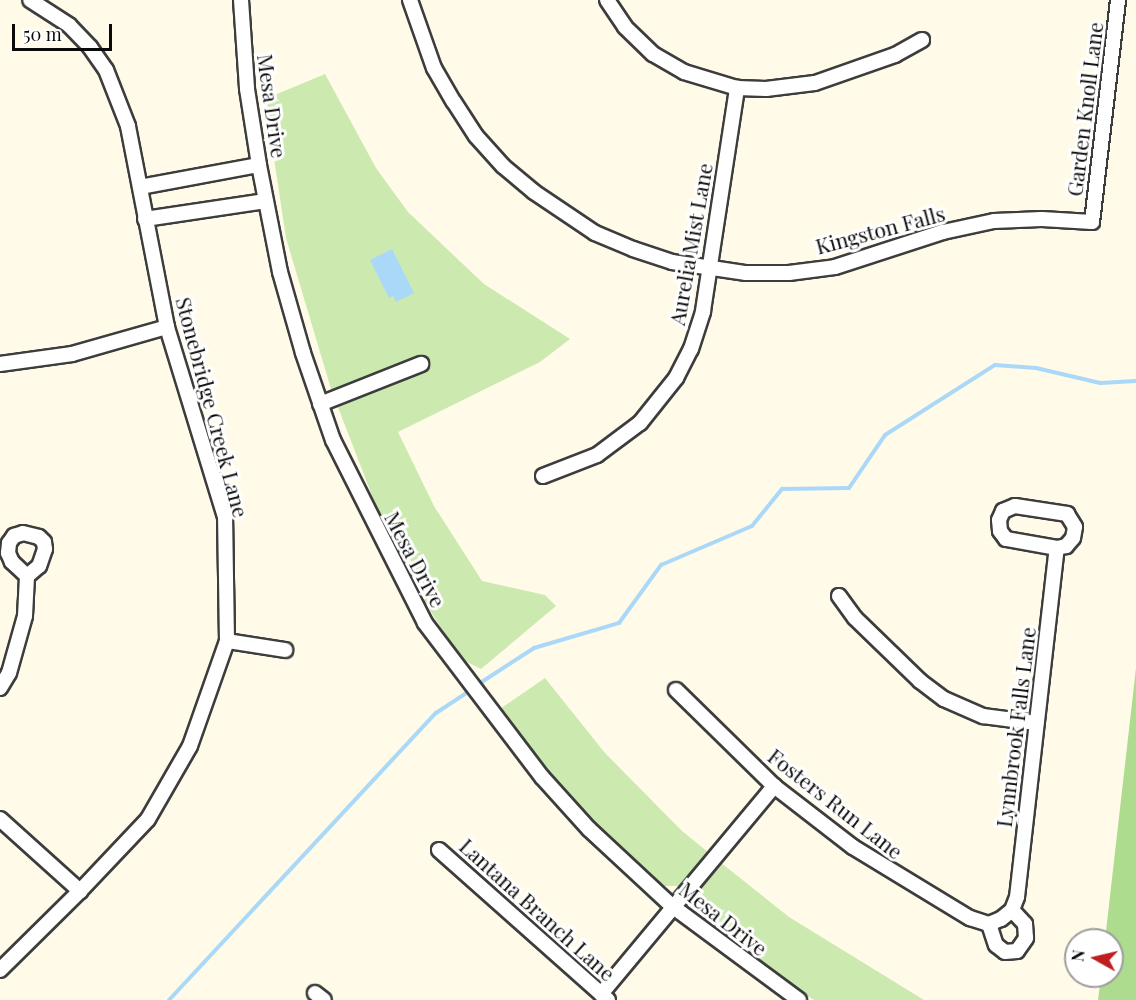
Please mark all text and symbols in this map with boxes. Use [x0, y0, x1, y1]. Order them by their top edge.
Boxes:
scale bar [15, 12, 116, 50]
street label: Garden Knoll Lane [1061, 20, 1107, 198]
text: 50 m [23, 22, 62, 46]
street label: Mesa Drive [253, 52, 293, 160]
street label: Aurelia Mist Lane [663, 161, 717, 327]
street label: Kingston Falls [813, 200, 947, 258]
street label: Stonebridge Creek Lane [171, 294, 255, 520]
street label: Mesa Drive [380, 507, 452, 611]
street label: Lynnbrook Falls Lane [990, 625, 1040, 829]
street label: Fosters Run Lane [764, 743, 908, 863]
street label: Lantana Branch Lane [455, 833, 621, 985]
street label: Mesa Drive [675, 876, 773, 960]
north arrow [1064, 928, 1124, 988]
text: N [1066, 949, 1089, 963]

